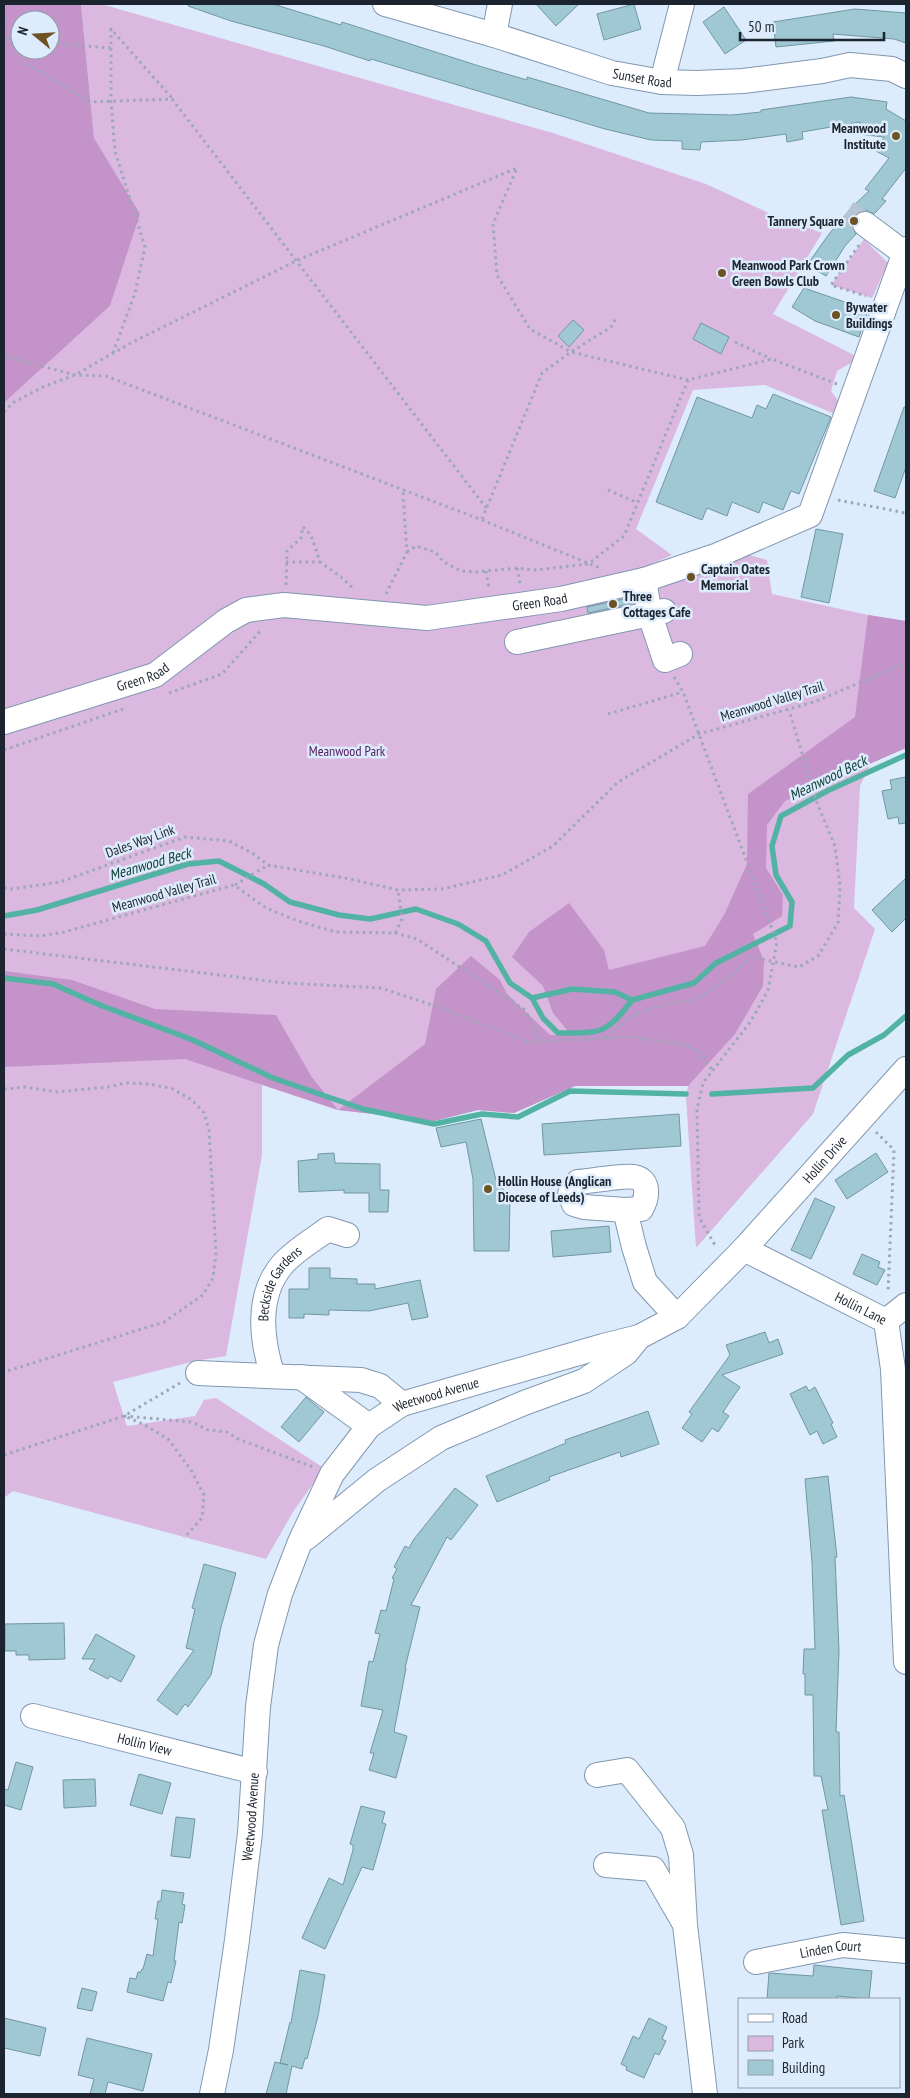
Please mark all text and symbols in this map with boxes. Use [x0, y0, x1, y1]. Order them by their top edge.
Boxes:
north arrow [10, 10, 60, 60]
scale bar [740, 10, 884, 42]
text: 50 m [748, 17, 774, 36]
text: N [13, 25, 32, 37]
street label: Sunset Road [611, 64, 672, 91]
place label: Meanwood Institute [832, 119, 886, 153]
marker: Meanwood Institute [890, 130, 902, 142]
place label: Tannery Square [768, 212, 844, 230]
marker: Tannery Square [848, 215, 860, 227]
place label: Meanwood Park Crown Green Bowls Club [732, 256, 845, 290]
marker: Meanwood Park Crown Green Bowls Club [716, 267, 728, 279]
place label: Bywater Buildings [846, 298, 893, 332]
marker: Bywater Buildings [830, 309, 842, 321]
place label: Captain Oates Memorial [701, 560, 770, 594]
marker: Captain Oates Memorial [685, 571, 697, 583]
place label: Three Cottages Cafe [623, 587, 691, 621]
street label: Green Road [511, 589, 569, 615]
marker: Three Cottages Cafe [607, 598, 619, 610]
street label: Green Road [114, 658, 173, 695]
street label: Meanwood Valley Trail [718, 677, 827, 725]
park label: Meanwood Park [309, 742, 386, 760]
water label: Meanwood Beck [786, 750, 872, 805]
street label: Dales Way Link [103, 820, 178, 862]
water label: Meanwood Beck [107, 842, 195, 884]
street label: Meanwood Valley Trail [110, 869, 219, 916]
street label: Hollin Drive [799, 1132, 851, 1187]
place label: Hollin House (Anglican Diocese of Leeds) [498, 1172, 611, 1206]
marker: Hollin House (Anglican Diocese of Leeds) [482, 1183, 494, 1195]
street label: Beckside Gardens [254, 1242, 305, 1322]
street label: Hollin Lane [832, 1288, 890, 1329]
street label: Weetwood Avenue [390, 1373, 481, 1416]
street label: Hollin View [115, 1729, 174, 1760]
street label: Weetwood Avenue [238, 1772, 263, 1862]
street label: Linden Court [798, 1936, 862, 1962]
legend [738, 1998, 900, 2088]
text: Road [782, 2008, 808, 2027]
text: Park [782, 2033, 804, 2052]
text: Building [782, 2058, 825, 2077]

